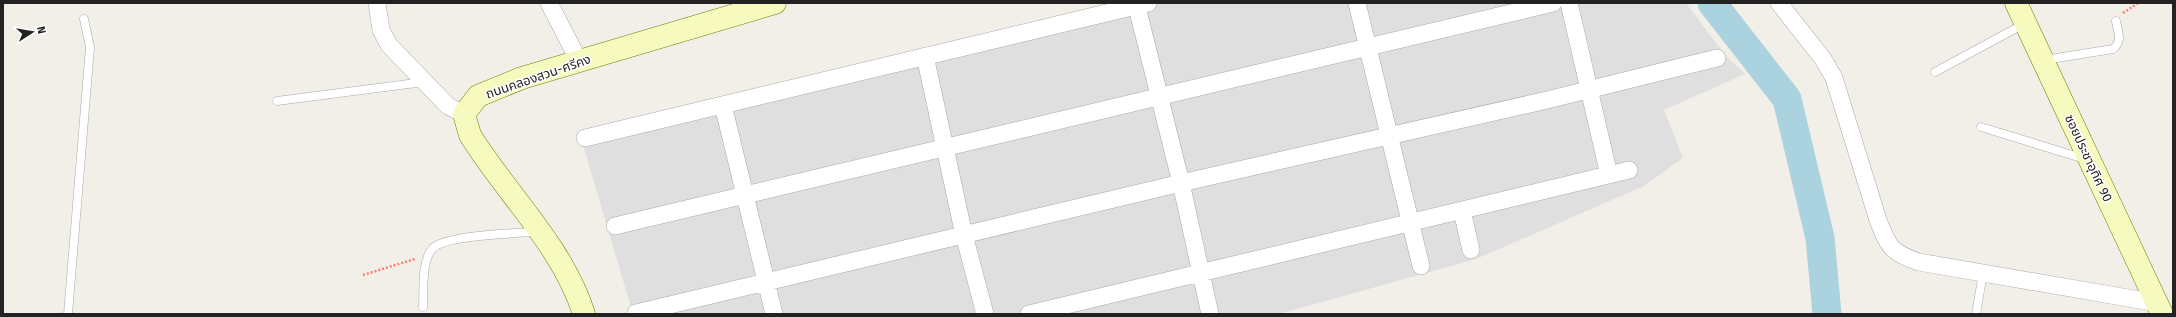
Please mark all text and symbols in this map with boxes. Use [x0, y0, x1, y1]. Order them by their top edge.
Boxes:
north arrow [12, 12, 52, 52]
text: N [34, 25, 48, 35]
street label: ถนนคลองสวน-ศรีคง [484, 51, 593, 101]
street label: ซอยประชาอุทิศ 90 [2062, 112, 2115, 204]

